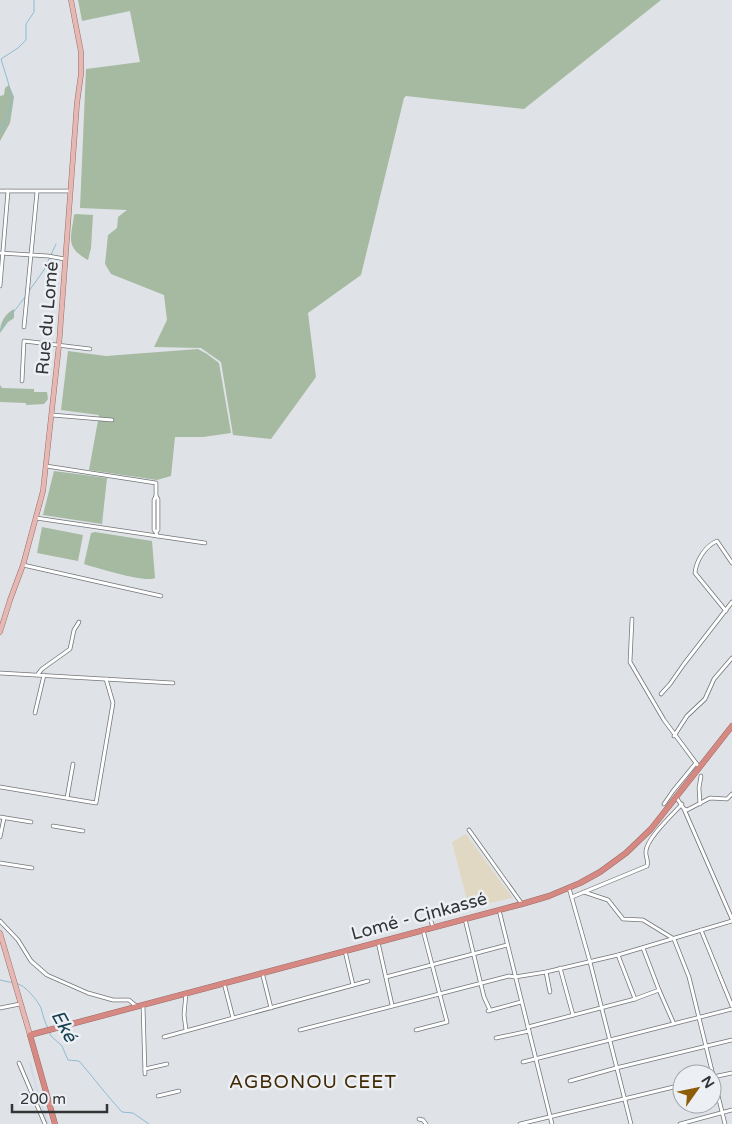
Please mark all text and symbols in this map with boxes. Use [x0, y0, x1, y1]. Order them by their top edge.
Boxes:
street label: Rue du Lomé [31, 260, 63, 376]
street label: Lomé - Cinkassé [349, 887, 489, 945]
water label: Eké [46, 1006, 82, 1047]
north arrow [672, 1064, 722, 1114]
district label: AGBONOU CEET [229, 1071, 397, 1093]
text: N [697, 1073, 718, 1092]
scale bar [12, 1082, 108, 1114]
text: 200 m [20, 1090, 66, 1108]

